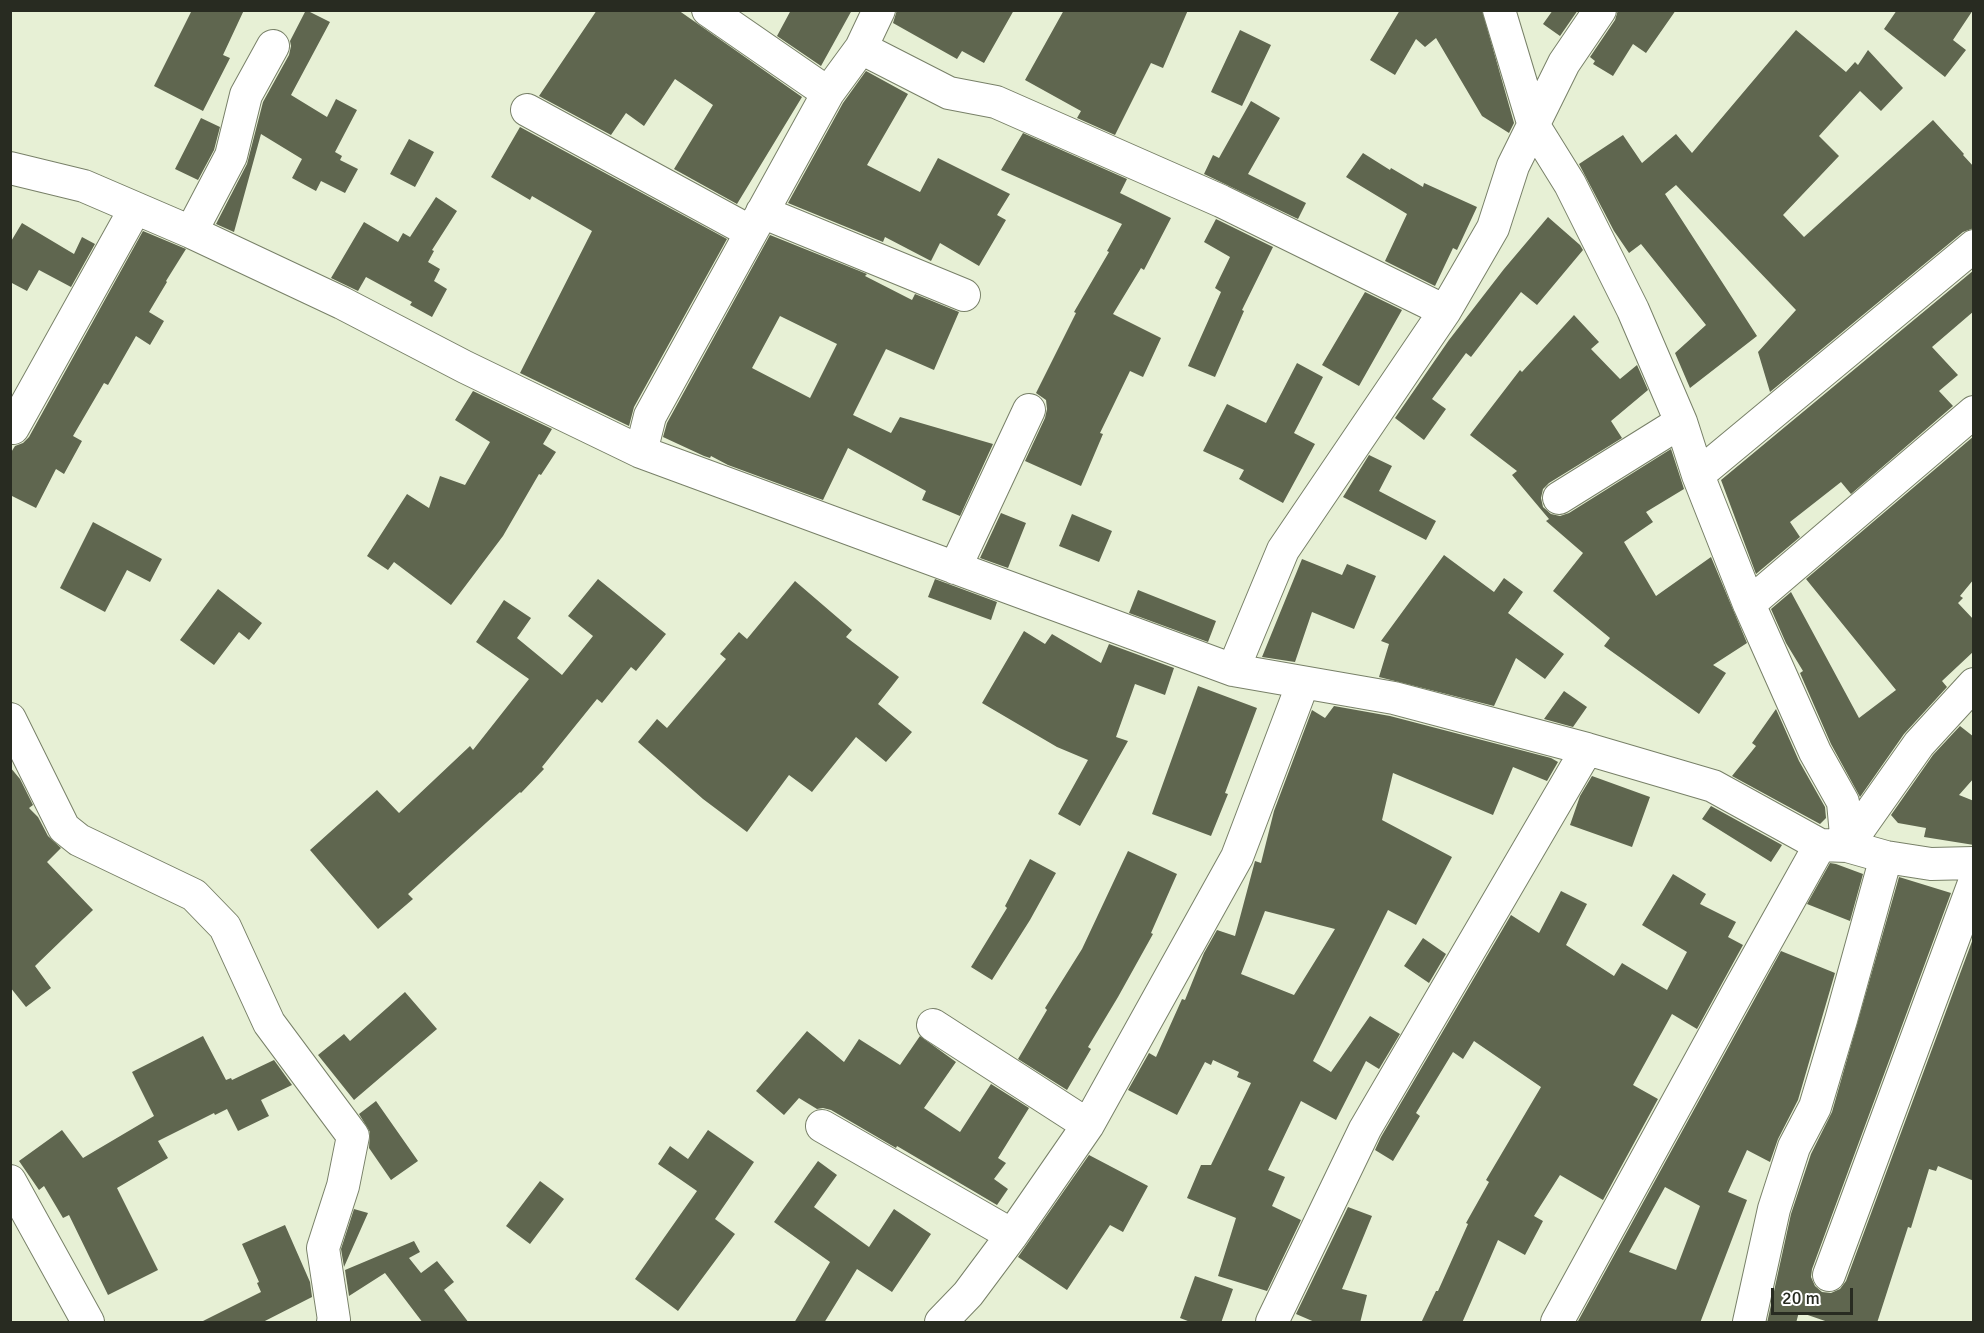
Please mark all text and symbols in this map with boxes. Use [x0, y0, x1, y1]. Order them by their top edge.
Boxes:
scale bar [1774, 1276, 1856, 1314]
text: 20 m [1782, 1287, 1820, 1309]

